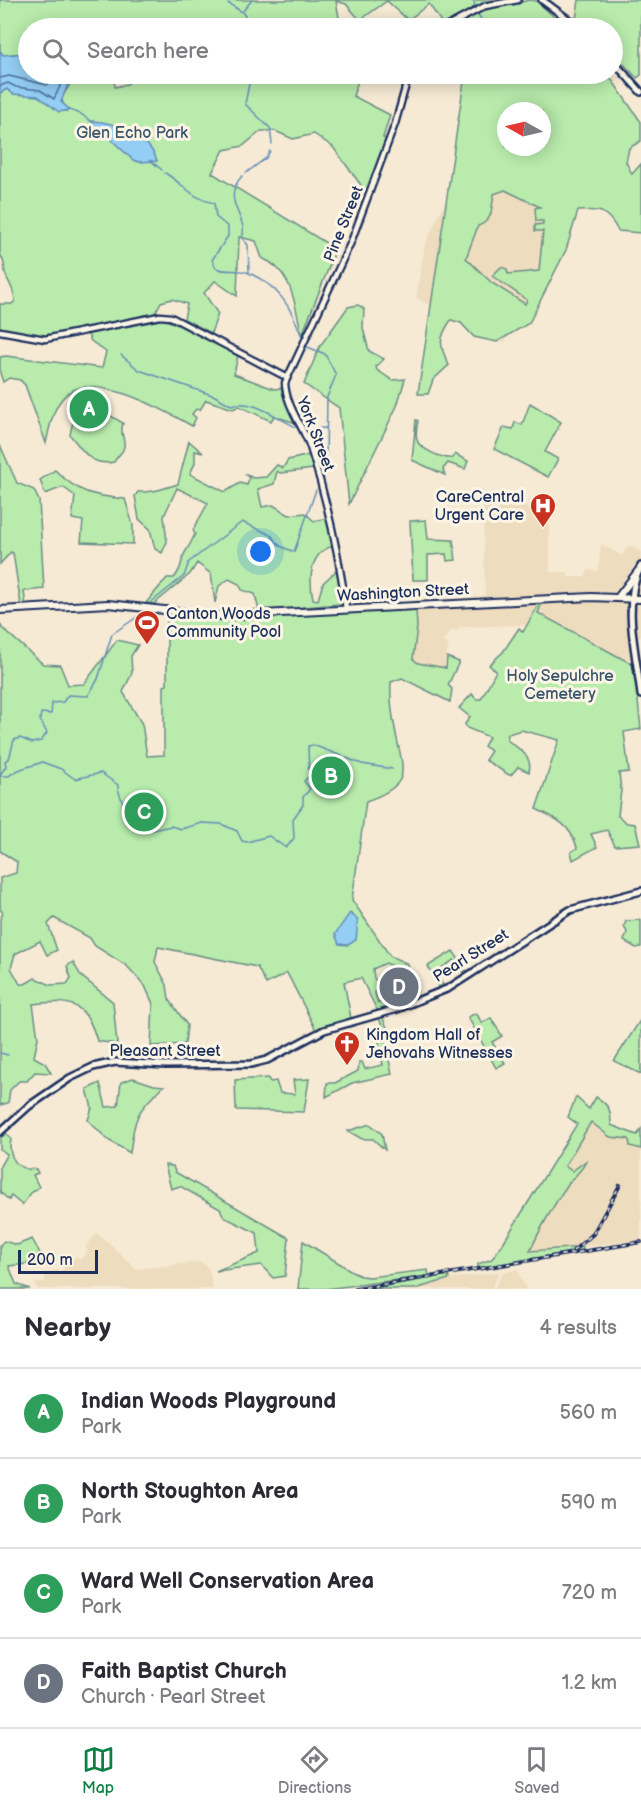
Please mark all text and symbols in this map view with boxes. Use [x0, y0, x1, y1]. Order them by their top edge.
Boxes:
search box [18, 18, 623, 84]
icon: search [39, 35, 72, 68]
text: Search here [87, 38, 209, 65]
north arrow [497, 102, 551, 156]
park label: Glen Echo Park [76, 124, 188, 143]
street label: Pine Street [320, 183, 368, 265]
pin: A [70, 386, 109, 432]
street label: York Street [292, 393, 338, 474]
place label: CareCentral Urgent Care [434, 488, 525, 525]
hospital icon: CareCentral Urgent Care [528, 491, 558, 529]
your location [246, 537, 275, 566]
street label: Washington Street [337, 580, 469, 606]
place label: Canton Woods Community Pool [166, 605, 281, 642]
sports icon: Canton Woods Community Pool [132, 608, 162, 646]
park label: Holy Sepulchre Cemetery [506, 667, 614, 704]
pin: B [312, 754, 350, 798]
pin: C [124, 790, 164, 834]
street label: Pearl Street [430, 925, 512, 987]
pin: D [380, 964, 418, 1010]
place label: Kingdom Hall of Jehovahs Witnesses [366, 1026, 513, 1063]
church icon: Kingdom Hall of Jehovahs Witnesses [332, 1029, 362, 1067]
street label: Pleasant Street [110, 1042, 221, 1061]
scale bar [18, 1247, 98, 1274]
text: 200 m [27, 1251, 73, 1270]
text: Nearby [24, 1313, 111, 1344]
text: 4 results [539, 1316, 617, 1340]
text: Indian Woods Playground [81, 1388, 336, 1415]
text: A [37, 1401, 50, 1425]
text: 560 m [560, 1401, 617, 1425]
text: Park [81, 1415, 121, 1439]
text: North Stoughton Area [81, 1478, 299, 1505]
text: B [36, 1491, 51, 1515]
text: 590 m [560, 1491, 617, 1515]
text: Park [81, 1505, 121, 1529]
text: Ward Well Conservation Area [81, 1568, 374, 1595]
text: C [36, 1581, 51, 1605]
text: 720 m [562, 1581, 617, 1605]
text: Park [81, 1595, 121, 1619]
text: Faith Baptist Church [81, 1658, 287, 1685]
text: D [37, 1671, 50, 1695]
text: 1.2 km [562, 1671, 617, 1695]
text: Church · Pearl Street [81, 1685, 265, 1709]
tab: Map [82, 1743, 115, 1798]
tab: Directions [278, 1743, 351, 1798]
tab: Saved [514, 1743, 559, 1798]

